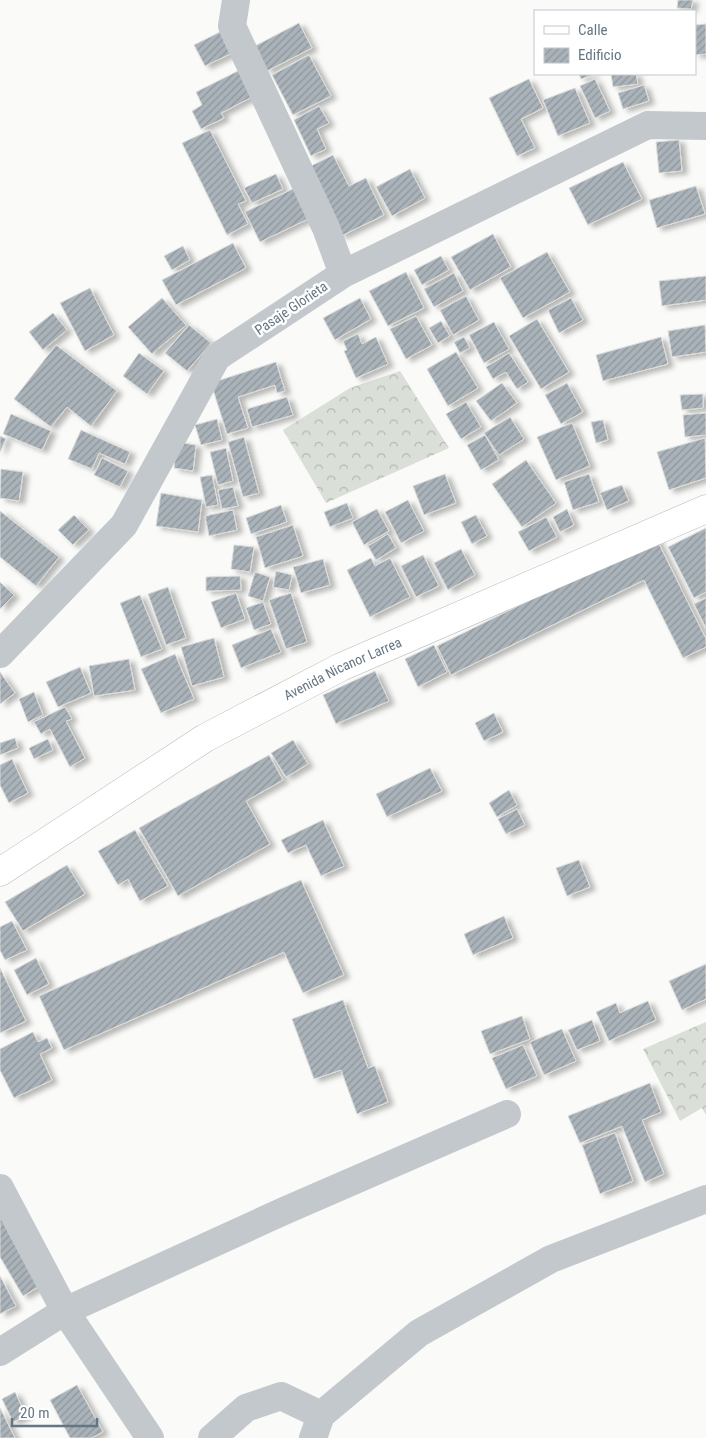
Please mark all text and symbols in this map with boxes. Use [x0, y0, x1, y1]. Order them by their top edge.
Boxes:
legend [534, 10, 696, 75]
text: Calle [578, 21, 608, 39]
text: Edificio [578, 46, 621, 64]
street label: Pasaje Glorieta [252, 278, 330, 338]
street label: Avenida Nicanor Larrea [281, 634, 404, 704]
scale bar [12, 1396, 98, 1428]
text: 20 m [20, 1404, 50, 1422]

